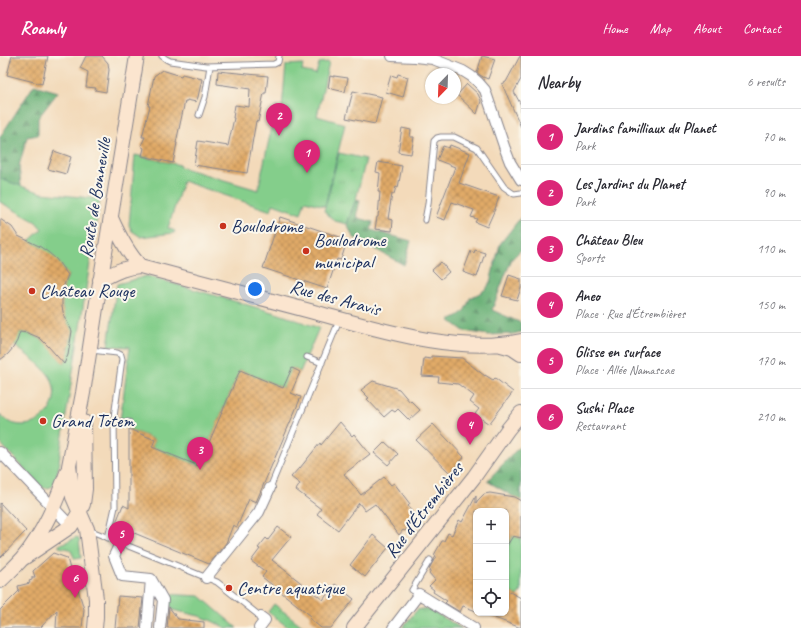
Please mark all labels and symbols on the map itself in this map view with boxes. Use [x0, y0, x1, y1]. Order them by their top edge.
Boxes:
north arrow [425, 68, 461, 104]
pin: 2 [266, 103, 292, 136]
street label: Route de Bonneville [74, 134, 117, 260]
pin: 1 [294, 140, 320, 173]
place label: Boulodrome [231, 214, 304, 238]
marker: Boulodrome [218, 221, 228, 231]
place label: Boulodrome municipal [314, 228, 387, 274]
marker: Boulodrome municipal [301, 246, 311, 256]
street label: Rue des Aravis [287, 274, 384, 322]
place label: Château Rouge [40, 279, 136, 303]
your location [245, 279, 265, 299]
marker: Château Rouge [27, 286, 37, 296]
place label: Grand Totem [51, 409, 135, 433]
pin: 4 [457, 412, 483, 445]
marker: Grand Totem [38, 416, 48, 426]
pin: 3 [187, 437, 213, 470]
street label: Rue d'Étrembières [379, 456, 470, 563]
pin: 5 [108, 521, 134, 554]
pin: 6 [62, 565, 88, 598]
place label: Centre aquatique [237, 576, 346, 600]
marker: Centre aquatique [224, 583, 234, 593]

